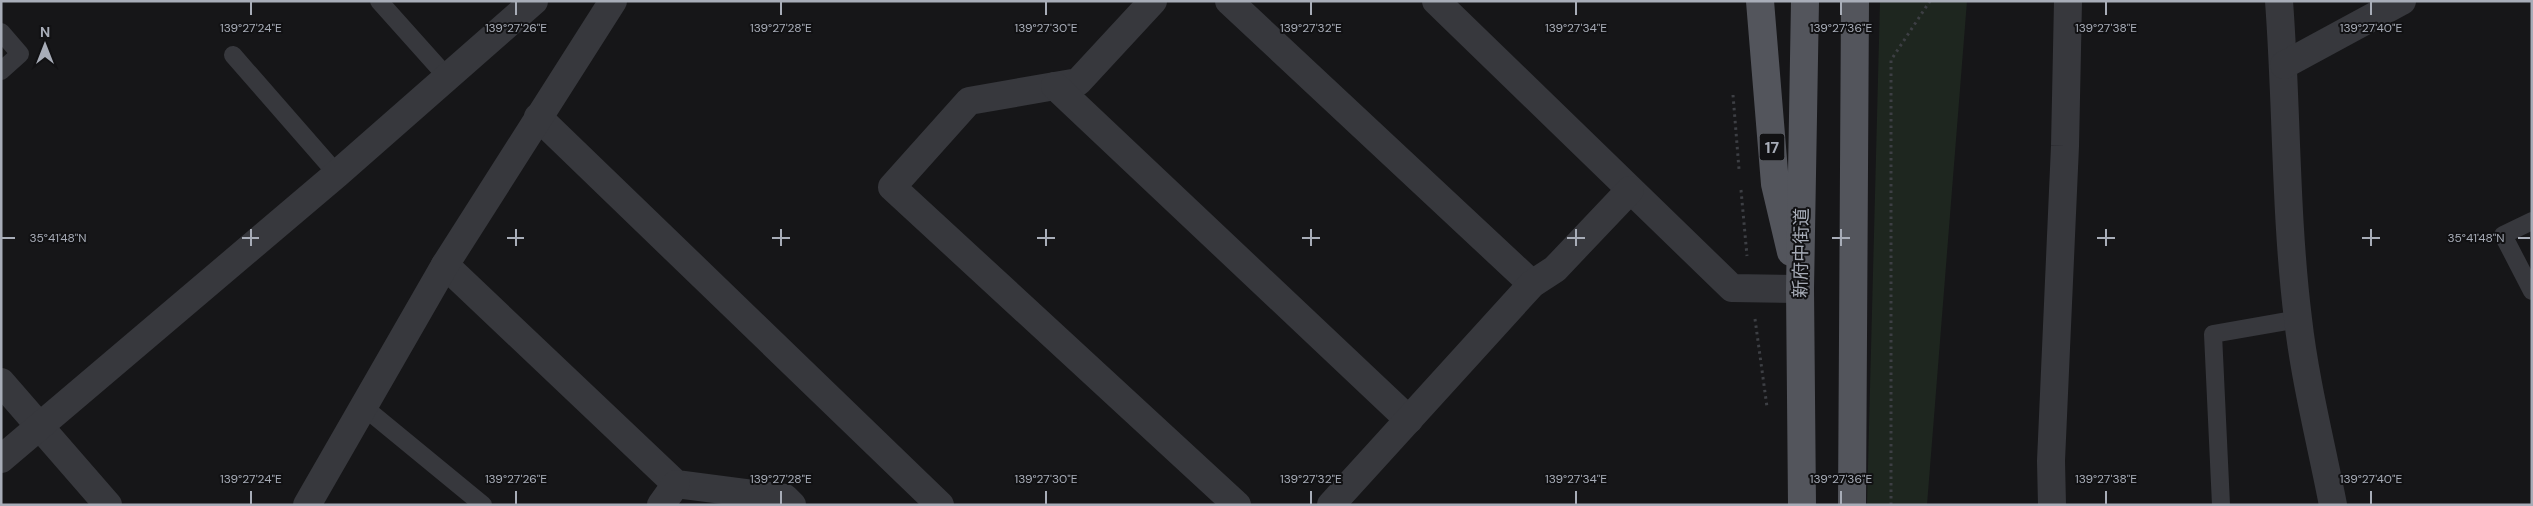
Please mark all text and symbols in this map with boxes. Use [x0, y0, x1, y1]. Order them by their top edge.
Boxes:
north arrow [20, 20, 70, 70]
text: 139°27'24"E [220, 20, 282, 36]
text: 139°27'26"E [485, 20, 547, 36]
text: 139°27'28"E [750, 20, 812, 36]
text: 139°27'30"E [1014, 20, 1078, 36]
text: 139°27'32"E [1280, 20, 1342, 36]
text: 139°27'34"E [1545, 20, 1607, 36]
text: 139°27'36"E [1810, 20, 1872, 36]
text: 139°27'38"E [2075, 20, 2137, 36]
text: 139°27'40"E [2340, 20, 2403, 36]
text: N [40, 23, 50, 41]
road number: 17 [1760, 134, 1784, 160]
street label: 新府中街道 [1788, 208, 1814, 298]
text: 35°41'48"N [29, 230, 87, 246]
text: 35°41'48"N [2447, 230, 2505, 246]
text: 139°27'24"E [220, 471, 282, 487]
text: 139°27'26"E [485, 471, 547, 487]
text: 139°27'28"E [750, 471, 812, 487]
text: 139°27'30"E [1014, 471, 1078, 487]
text: 139°27'32"E [1280, 471, 1342, 487]
text: 139°27'34"E [1545, 471, 1607, 487]
text: 139°27'36"E [1810, 471, 1872, 487]
text: 139°27'38"E [2075, 471, 2137, 487]
text: 139°27'40"E [2340, 471, 2403, 487]

